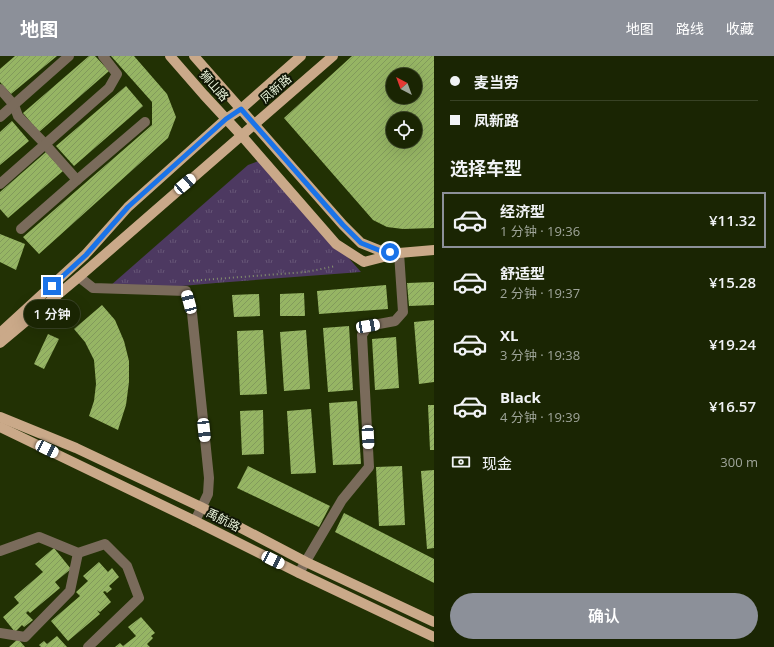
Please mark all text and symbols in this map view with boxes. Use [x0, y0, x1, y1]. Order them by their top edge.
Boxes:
text: 地图 [20, 16, 58, 42]
text: 地图 [626, 19, 654, 38]
text: 路线 [676, 19, 704, 38]
text: 收藏 [726, 19, 754, 38]
street label: 狮山路 [196, 67, 233, 105]
north arrow [386, 68, 422, 104]
map controls [386, 68, 422, 148]
street label: 凤新路 [257, 70, 295, 107]
text: 麦当劳 [474, 72, 519, 92]
text: 凤新路 [474, 110, 519, 130]
button: locate [386, 112, 422, 148]
text: 选择车型 [450, 156, 522, 180]
car [172, 172, 198, 196]
text: 经济型 [500, 201, 545, 221]
icon: car [452, 202, 488, 238]
text: ¥11.32 [709, 210, 756, 230]
text: 1 分钟 · 19:36 [500, 222, 580, 240]
route start [381, 243, 399, 261]
text: 舒适型 [500, 263, 545, 283]
icon: car [452, 264, 488, 300]
text: ¥15.28 [709, 272, 756, 292]
route end [43, 277, 61, 295]
text: 2 分钟 · 19:37 [500, 284, 580, 302]
car [180, 289, 198, 315]
callout: 1 分钟 [24, 300, 80, 328]
text: 1 分钟 [34, 305, 70, 323]
car [355, 318, 381, 334]
text: XL [500, 325, 518, 345]
icon: car [452, 326, 488, 362]
text: ¥19.24 [709, 334, 756, 354]
text: 3 分钟 · 19:38 [500, 346, 580, 364]
text: Black [500, 387, 541, 407]
icon: car [452, 388, 488, 424]
text: ¥16.57 [709, 396, 756, 416]
text: 4 分钟 · 19:39 [500, 408, 580, 426]
car [197, 417, 211, 443]
car [361, 425, 375, 449]
car [34, 438, 60, 460]
icon: cash [450, 451, 472, 473]
text: 现金 [482, 453, 512, 473]
text: 300 m [720, 453, 758, 471]
street label: 禹航路 [203, 504, 243, 535]
car [260, 549, 286, 571]
button: 确认 [450, 593, 758, 639]

